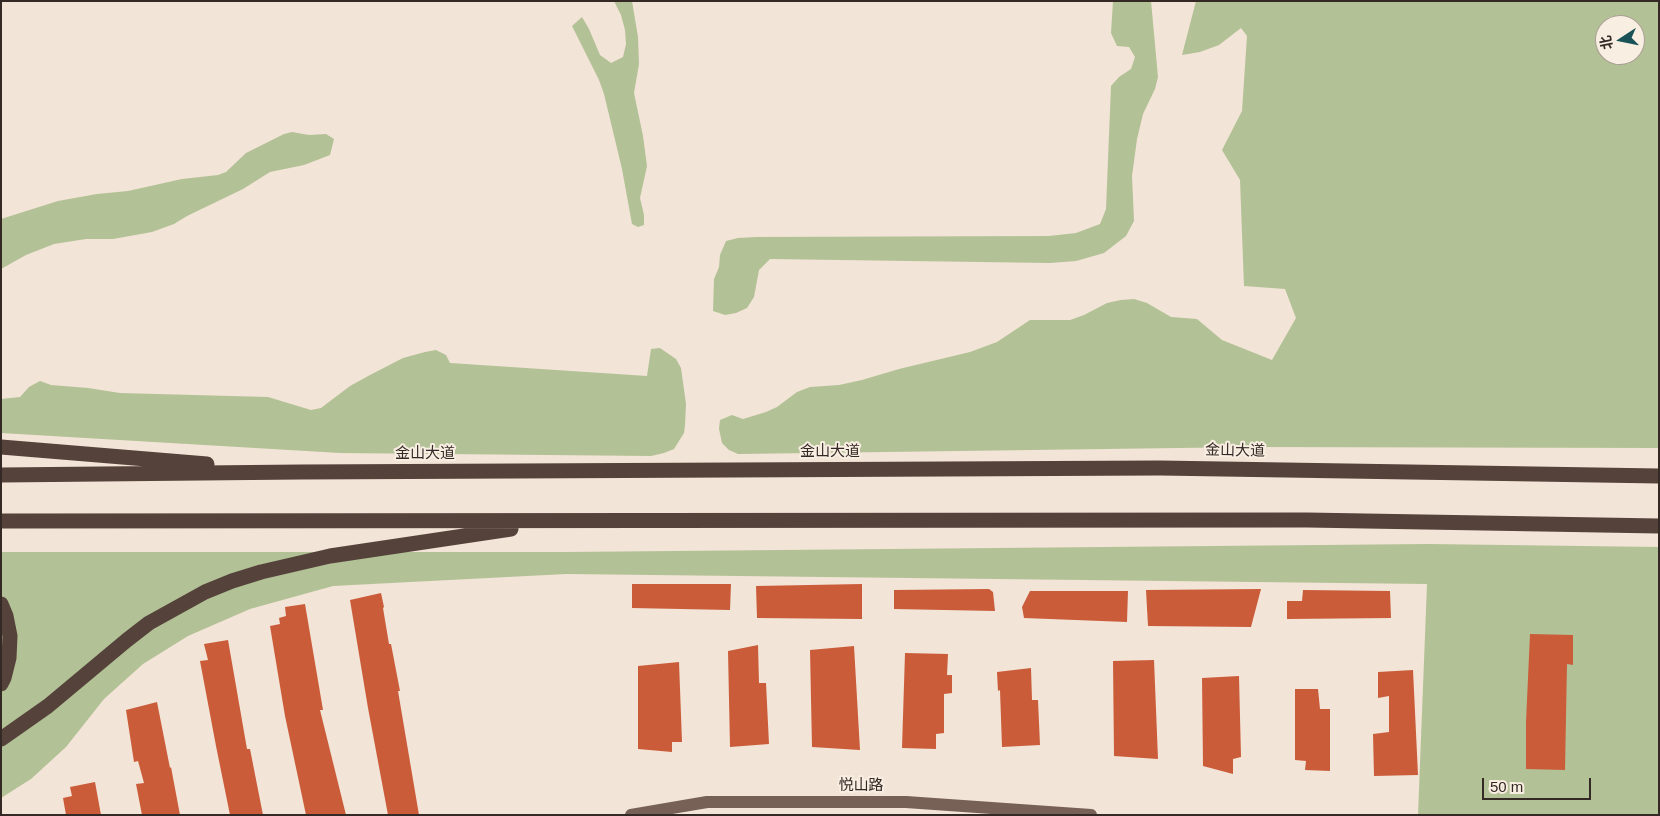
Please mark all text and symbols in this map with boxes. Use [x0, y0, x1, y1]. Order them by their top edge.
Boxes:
north arrow [1595, 15, 1645, 65]
text: 北 [1597, 34, 1615, 51]
street label: 金山大道 [1205, 441, 1265, 461]
street label: 金山大道 [800, 443, 860, 461]
street label: 金山大道 [395, 445, 455, 463]
scale bar [1485, 768, 1594, 800]
street label: 悦山路 [839, 777, 883, 795]
text: 50 m [1490, 778, 1523, 795]

